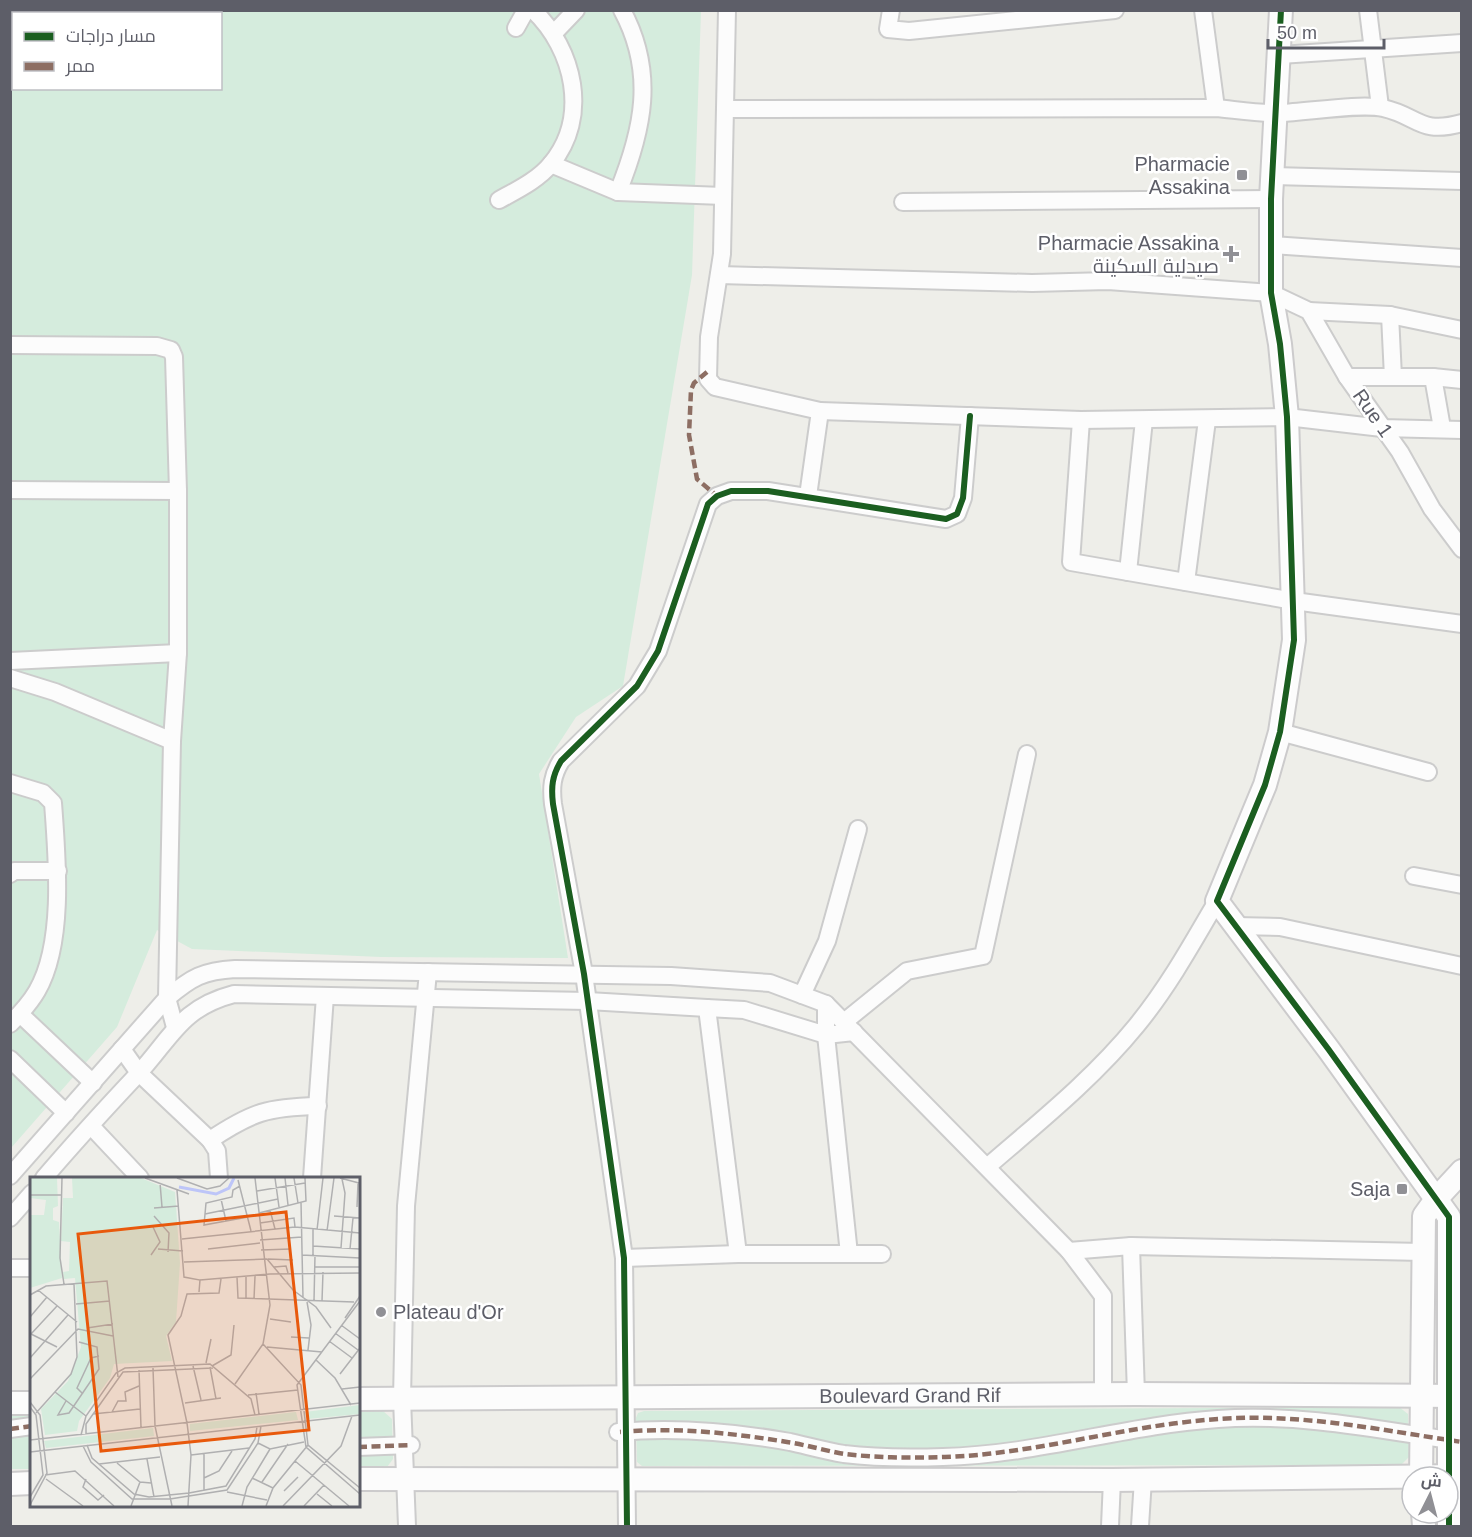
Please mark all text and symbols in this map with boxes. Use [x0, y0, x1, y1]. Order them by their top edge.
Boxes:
legend [12, 12, 222, 90]
scale bar [1268, 12, 1384, 50]
text: 50 m [1277, 23, 1317, 43]
text: مسار دراجات [66, 26, 156, 47]
text: ممر [65, 56, 95, 77]
place label: Pharmacie Assakina [1134, 153, 1231, 198]
marker: Pharmacie Assakina [1235, 168, 1249, 182]
place label: Pharmacie Assakina صيدلية السكينة [1038, 232, 1220, 277]
marker: Pharmacie Assakina صيدلية السكينة [1224, 247, 1238, 261]
street label: Rue 1 [1349, 385, 1397, 441]
inset map [30, 1177, 360, 1507]
place label: Saja [1350, 1178, 1391, 1200]
marker: Saja [1395, 1182, 1409, 1196]
place label: Plateau d'Or [393, 1301, 504, 1323]
marker: Plateau d'Or [374, 1305, 388, 1319]
street label: Boulevard Grand Rif [819, 1384, 1001, 1407]
north arrow [1400, 1465, 1460, 1525]
text: ش [1420, 1471, 1443, 1491]

